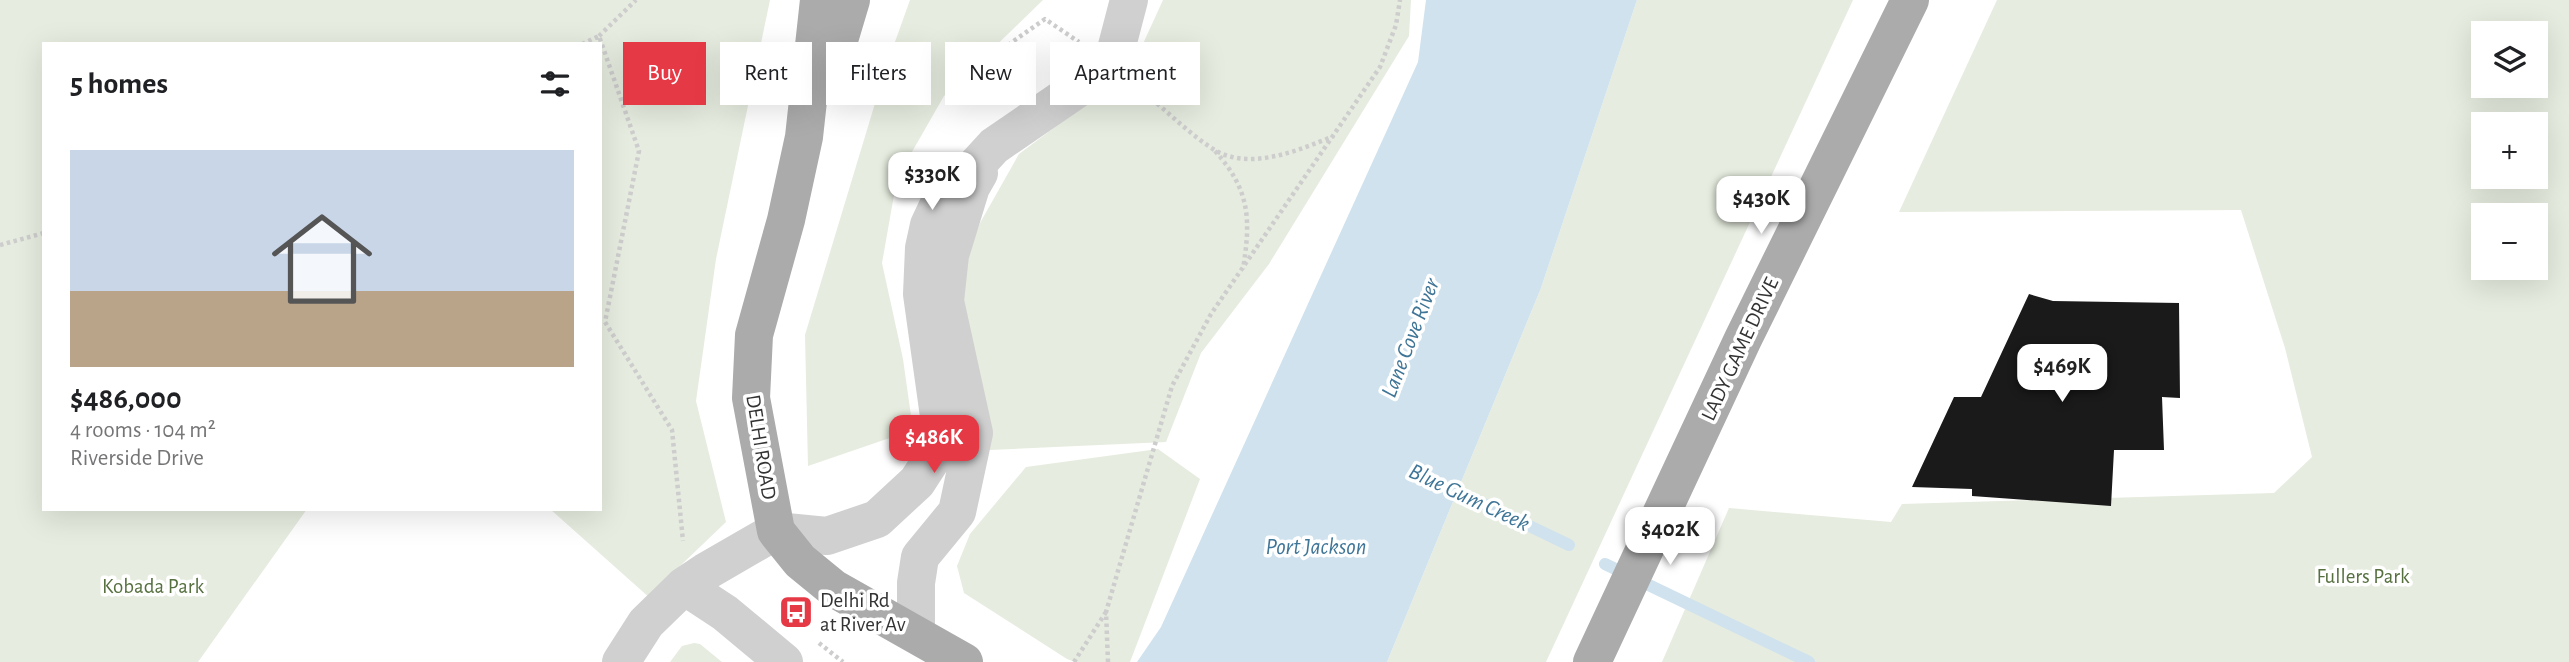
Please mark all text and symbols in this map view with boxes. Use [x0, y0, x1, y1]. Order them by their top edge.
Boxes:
map controls [2471, 21, 2548, 280]
button: layers [2471, 21, 2548, 98]
chip: Buy [623, 42, 706, 105]
chip: Rent [720, 42, 812, 105]
chip: Filters [826, 42, 931, 105]
chip: New [945, 42, 1036, 105]
chip: Apartment [1050, 42, 1200, 105]
icon: filters [536, 65, 574, 103]
text: 5 homes [70, 69, 168, 99]
button: + [2471, 112, 2548, 189]
pin: $330K [883, 152, 981, 212]
text: $330K [904, 163, 960, 186]
pin: $430K [1712, 176, 1810, 236]
text: $430K [1732, 187, 1790, 210]
icon: home [259, 196, 385, 322]
button: − [2471, 203, 2548, 280]
street label: LADY GAME DRIVE [1698, 274, 1782, 424]
water label: Lane Cove River [1378, 275, 1444, 401]
pin: $469K [2013, 344, 2111, 404]
text: $469K [2033, 355, 2091, 378]
text: $486,000 [70, 384, 182, 414]
street label: DELHI ROAD [742, 393, 780, 501]
pin: $486K [885, 416, 983, 475]
text: 4 rooms · 104 m² [70, 419, 216, 442]
text: $486K [905, 426, 963, 449]
text: Riverside Drive [70, 447, 204, 470]
water label: Blue Gum Creek [1405, 460, 1533, 536]
pin: $402K [1621, 508, 1719, 567]
text: $402K [1641, 518, 1699, 541]
water label: Port Jackson [1266, 536, 1366, 559]
park label: Fullers Park [2316, 566, 2410, 587]
park label: Kobada Park [102, 576, 204, 597]
place label: Delhi Rd at River Av [820, 590, 906, 635]
bus stop icon: Delhi Rd at River Av [777, 593, 815, 631]

